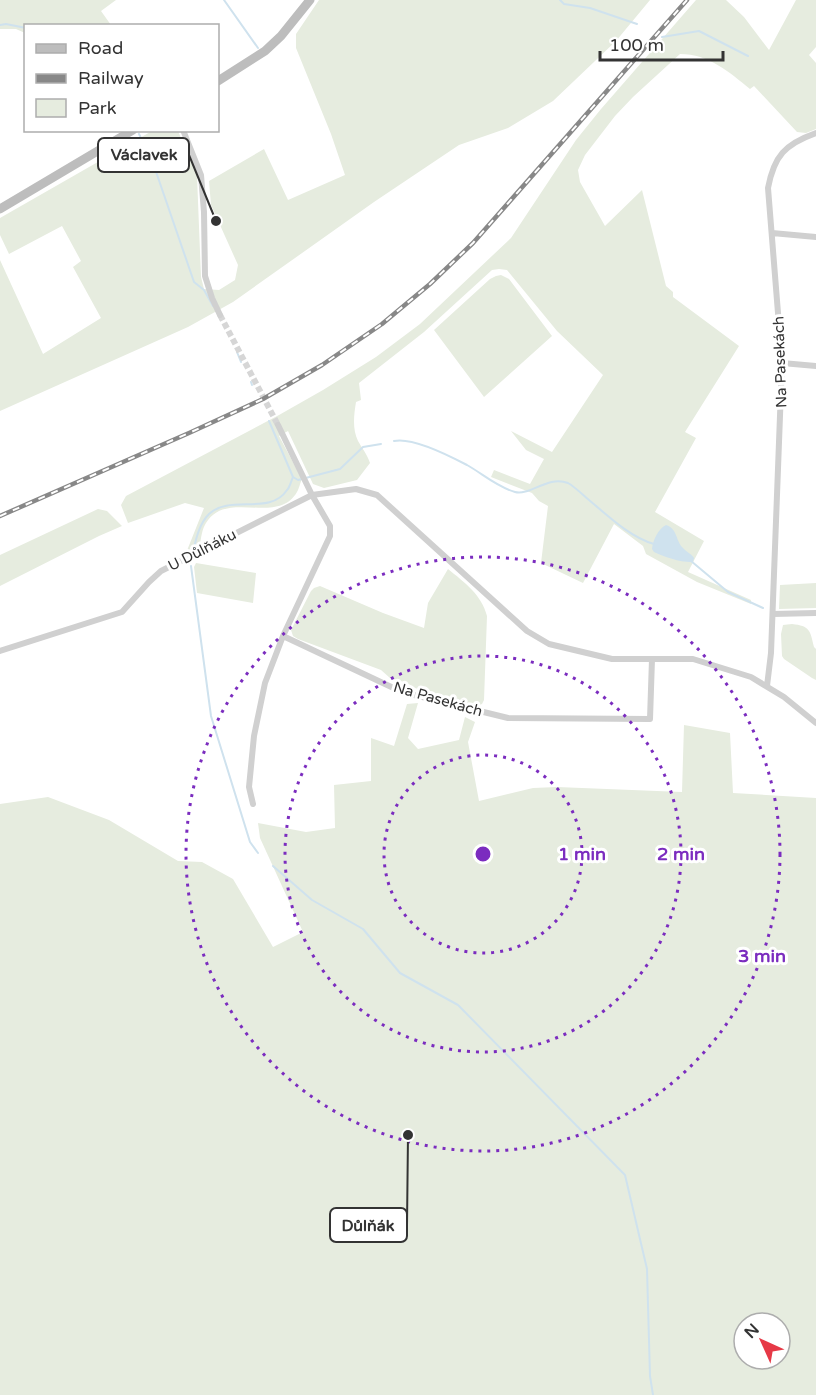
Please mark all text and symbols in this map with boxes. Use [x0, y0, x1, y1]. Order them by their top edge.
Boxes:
legend [24, 24, 219, 132]
scale bar [600, 24, 723, 62]
text: 100 m [609, 34, 664, 56]
text: Road [78, 37, 123, 59]
text: Railway [78, 67, 144, 89]
text: Park [78, 97, 117, 119]
callout: Václavek [98, 138, 189, 172]
text: Václavek [111, 145, 178, 165]
street label: Na Pasekách [769, 316, 791, 408]
street label: U Důlňáku [165, 525, 239, 575]
street label: Na Pasekách [391, 678, 485, 720]
text: 1 min [558, 843, 606, 865]
text: 2 min [657, 843, 705, 865]
centre of rings [473, 844, 493, 864]
text: 3 min [738, 945, 786, 967]
callout: Důlňák [330, 1208, 407, 1242]
text: Důlňák [341, 1216, 395, 1236]
north arrow [732, 1311, 792, 1371]
text: N [740, 1319, 764, 1343]

